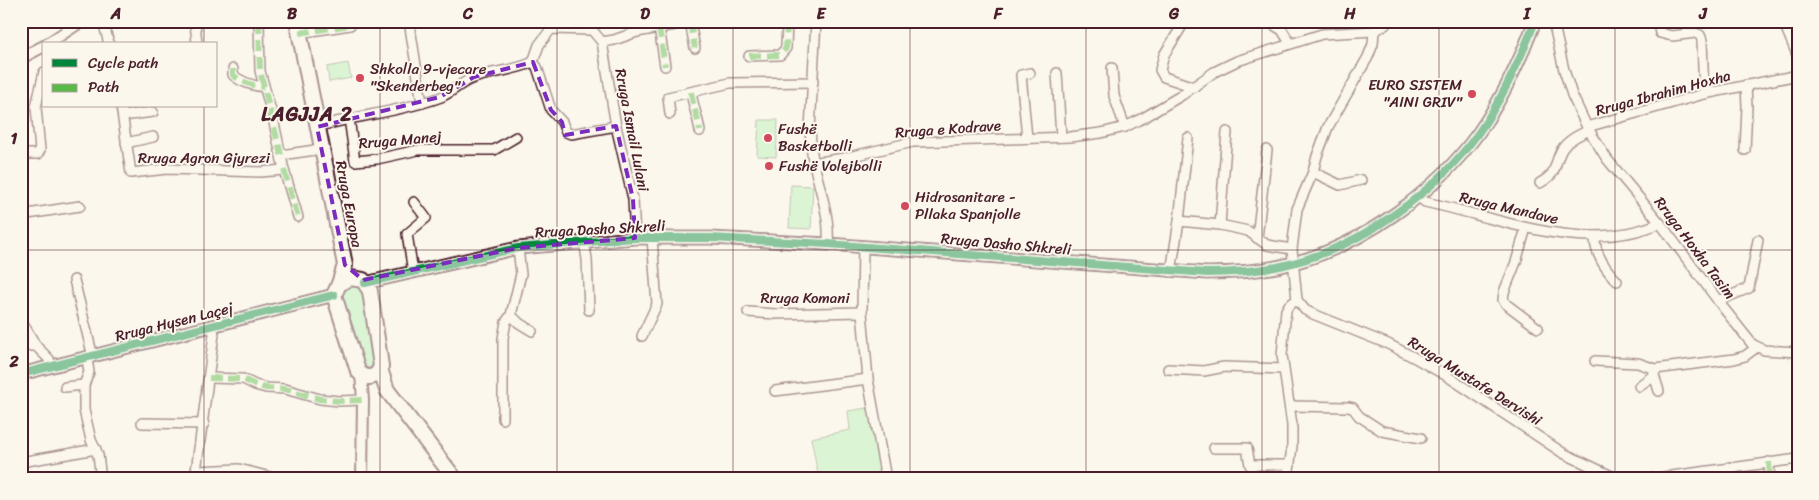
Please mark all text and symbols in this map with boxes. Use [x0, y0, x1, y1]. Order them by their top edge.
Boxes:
text: A [110, 0, 121, 28]
text: B [287, 0, 298, 28]
text: C [462, 0, 474, 28]
text: D [640, 0, 650, 28]
text: E [817, 0, 827, 28]
text: F [993, 0, 1004, 28]
text: G [1168, 0, 1180, 28]
text: H [1343, 0, 1356, 28]
text: I [1523, 0, 1532, 28]
text: J [1698, 0, 1708, 28]
legend [42, 42, 218, 108]
text: Cycle path [88, 50, 159, 76]
place label: Shkolla 9-vjecare "Skenderbeg" [370, 56, 487, 99]
street label: Rruga Ibrahim Hoxha [1593, 62, 1734, 124]
street label: Rruga Ismail Lulani [607, 66, 657, 195]
marker: Shkolla 9-vjecare "Skenderbeg" [354, 72, 366, 84]
place label: EURO SISTEM "AINI GRIV" [1368, 72, 1463, 115]
text: Path [88, 74, 119, 100]
marker: EURO SISTEM "AINI GRIV" [1466, 88, 1478, 100]
district label: LAGJJA 2 [261, 97, 353, 132]
street label: Rruga e Kodrave [894, 112, 1002, 146]
place label: Fushë Basketbolli [778, 116, 853, 159]
street label: Rruga Manej [357, 123, 443, 157]
text: 1 [11, 124, 18, 153]
marker: Fushë Basketbolli [762, 132, 774, 144]
street label: Rruga Agron Gjyrezi [138, 145, 271, 171]
place label: Fushë Volejbolli [779, 153, 882, 179]
street label: Rruga Europa [328, 158, 370, 250]
marker: Fushë Volejbolli [763, 160, 775, 172]
place label: Hidrosanitare - Pllaka Spanjolle [915, 184, 1021, 227]
street label: Rruga Mandave [1457, 184, 1561, 232]
street label: Rruga Hoxha Tasim [1647, 191, 1743, 305]
marker: Hidrosanitare - Pllaka Spanjolle [899, 200, 911, 212]
street label: Rruga Dasho Shkreli [534, 213, 667, 245]
street label: Rruga Dasho Shkreli [940, 225, 1073, 263]
street label: Rruga Komani [760, 285, 850, 311]
street label: Rruga Hysen Laçej [112, 295, 236, 349]
street label: Rruga Mustafe Dervishi [1403, 329, 1548, 433]
text: 2 [8, 347, 19, 376]

